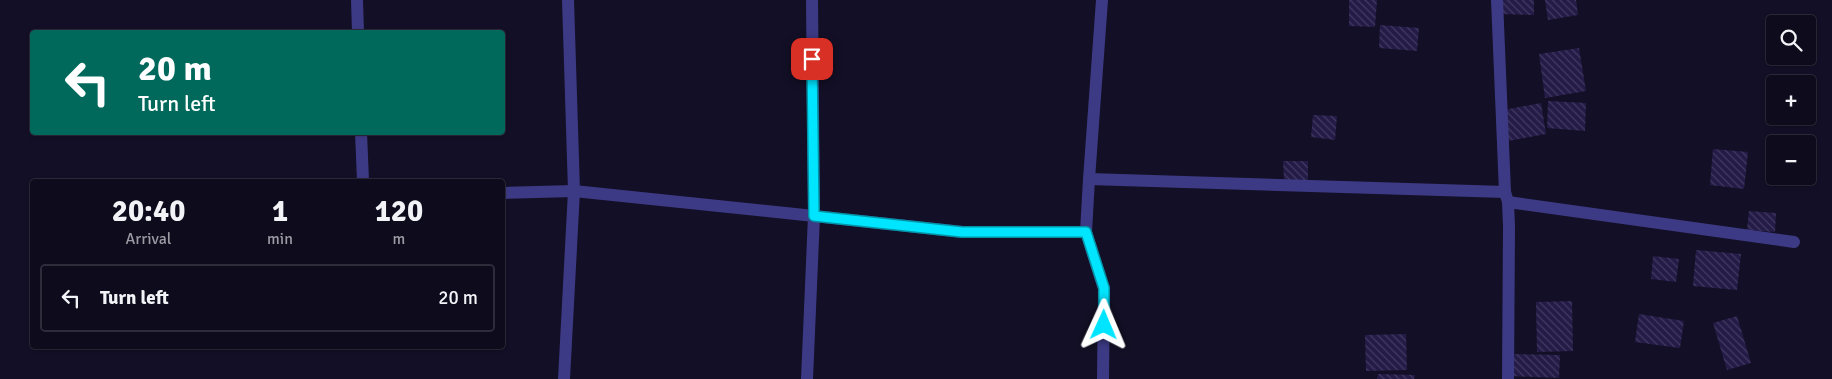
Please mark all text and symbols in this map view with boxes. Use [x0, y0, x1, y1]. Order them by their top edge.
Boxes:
map controls [1766, 15, 1816, 185]
button: search [1766, 15, 1816, 65]
pin [791, 38, 833, 80]
icon: arrive [798, 45, 826, 73]
text: 20 m [138, 47, 212, 90]
icon: left [55, 50, 120, 115]
button: + [1766, 75, 1816, 125]
text: Turn left [138, 90, 216, 117]
button: − [1766, 135, 1816, 185]
text: 20:40 [112, 193, 185, 230]
text: 1 [272, 193, 288, 230]
text: 120 [375, 193, 423, 230]
text: Arrival [125, 229, 172, 249]
text: min [267, 229, 293, 249]
text: m [393, 229, 405, 249]
icon: left [57, 284, 85, 312]
text: Turn left [100, 286, 169, 310]
text: 20 m [438, 286, 478, 310]
position arrow [1077, 298, 1129, 350]

